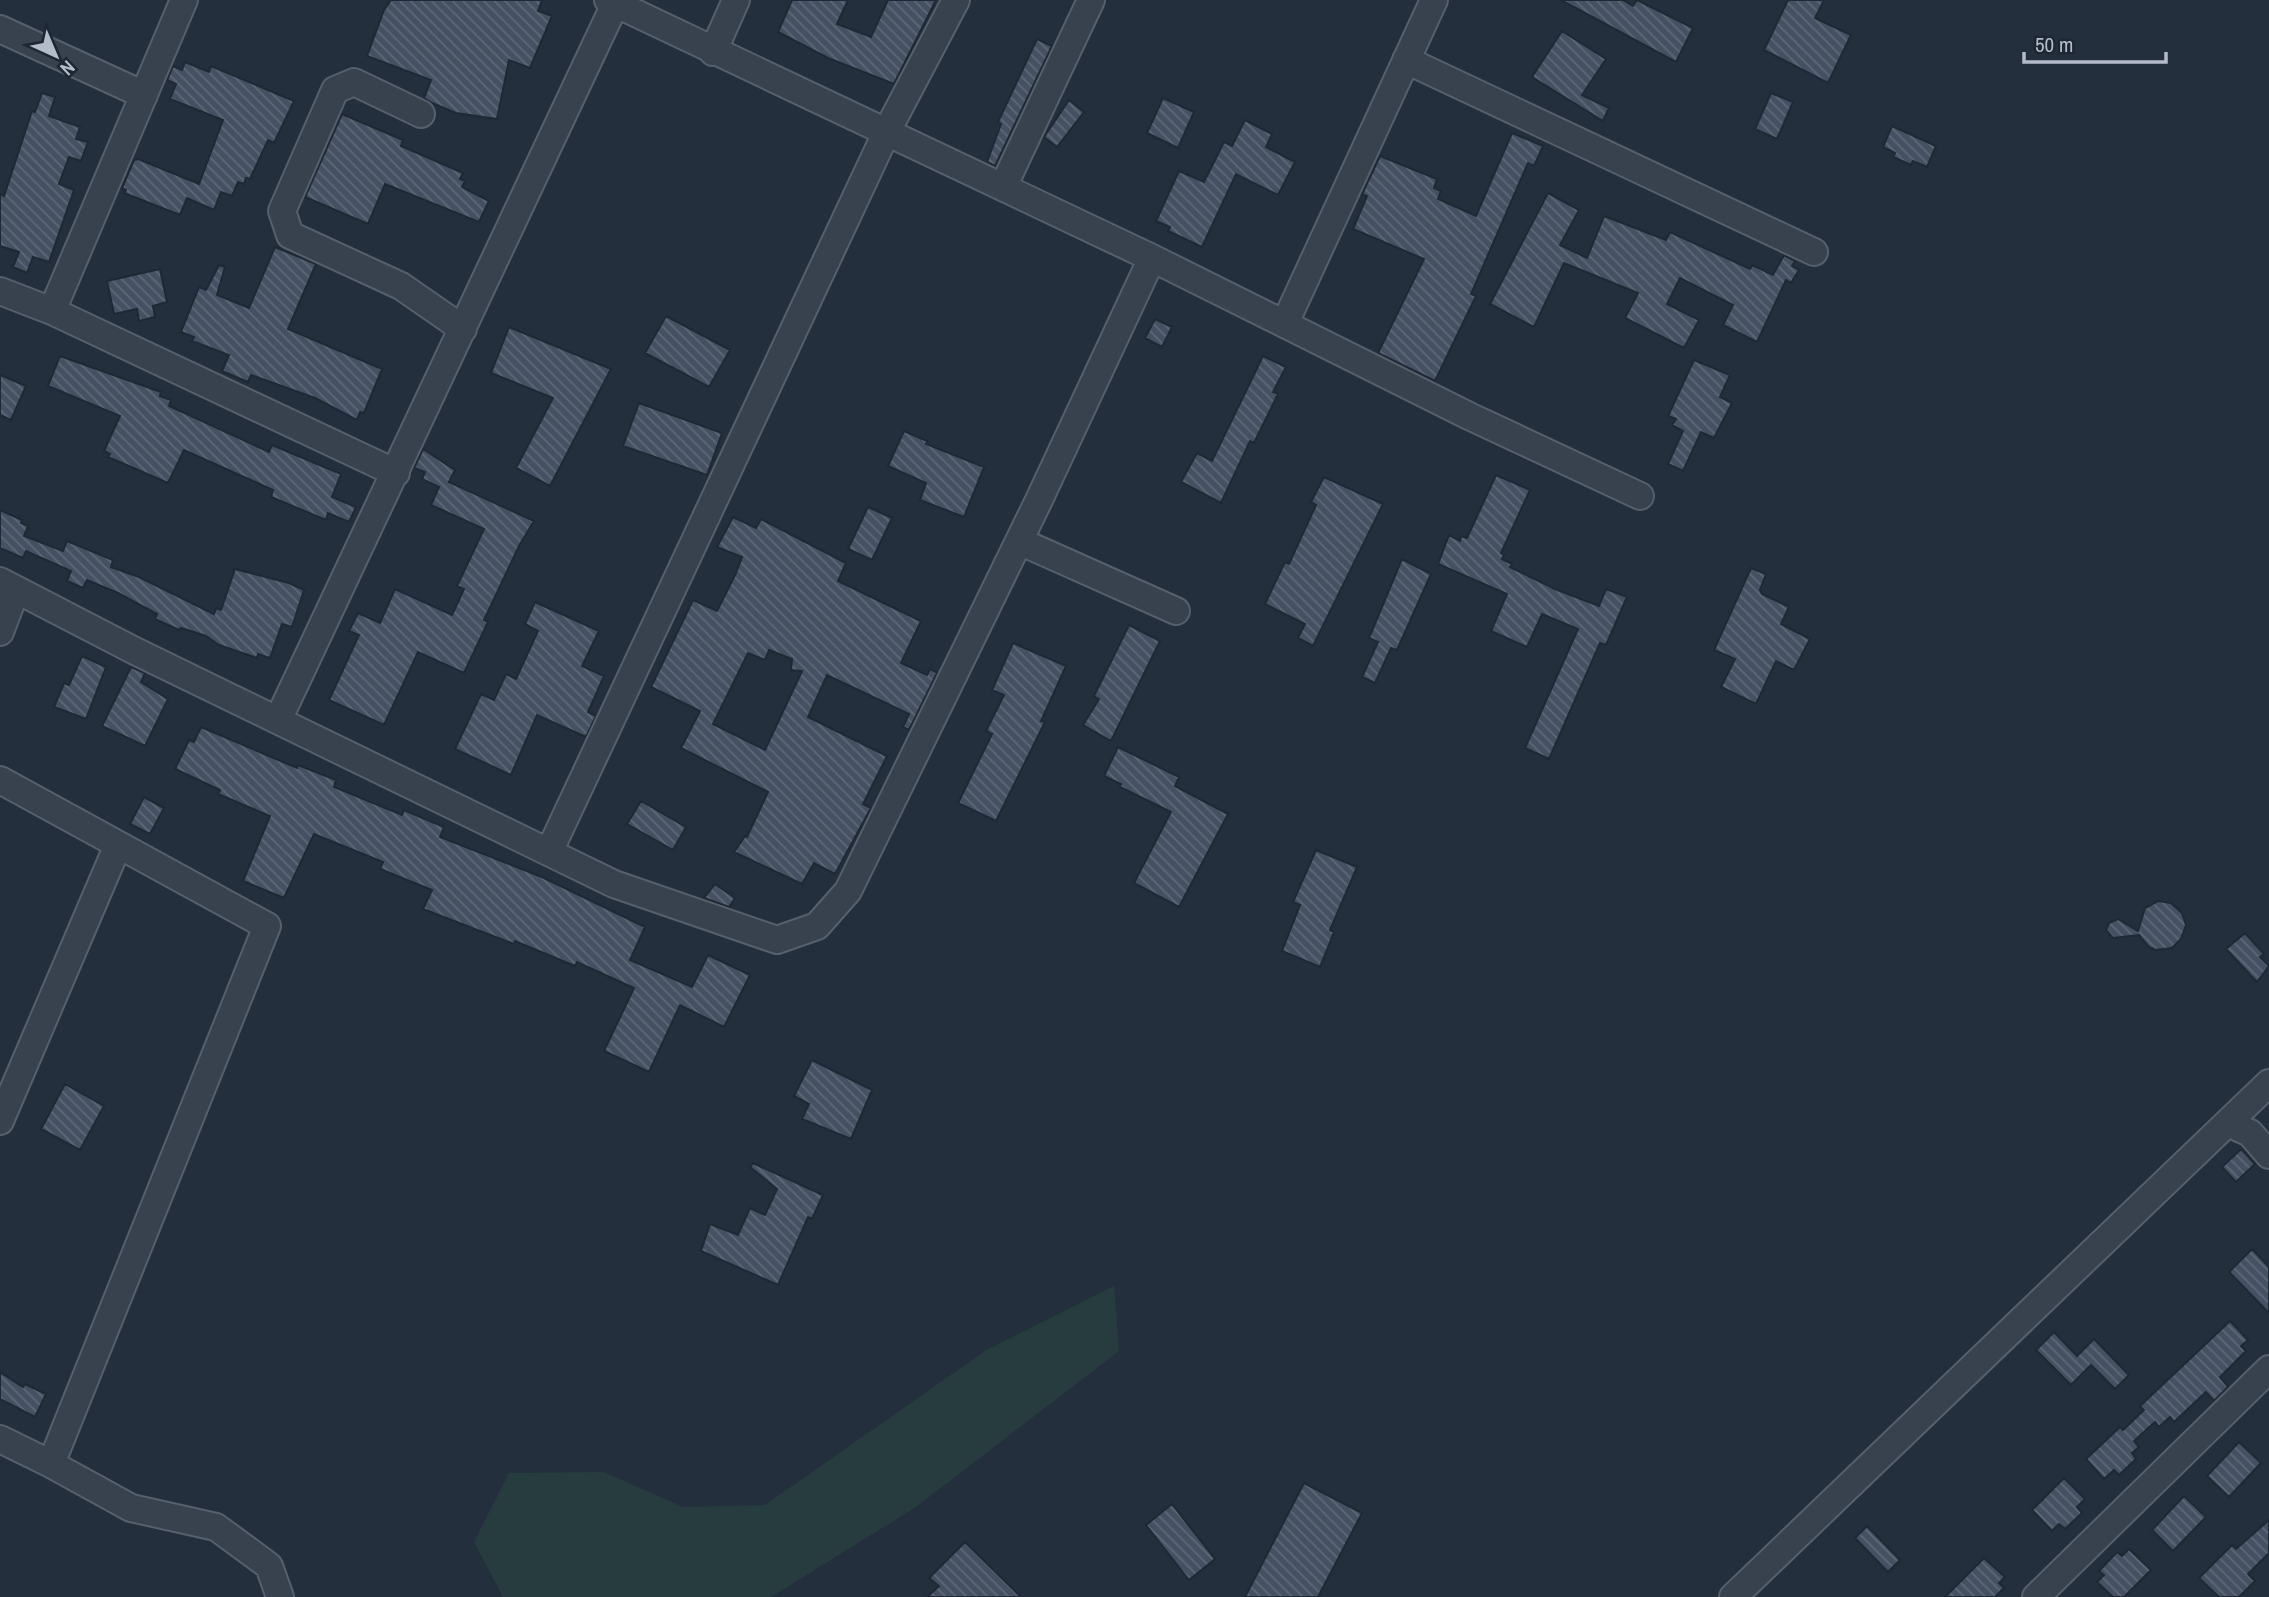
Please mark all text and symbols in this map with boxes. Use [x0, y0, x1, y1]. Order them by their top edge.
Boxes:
north arrow [21, 21, 91, 91]
scale bar [2024, 21, 2166, 65]
text: 50 m [2035, 30, 2073, 59]
text: N [55, 55, 81, 81]

